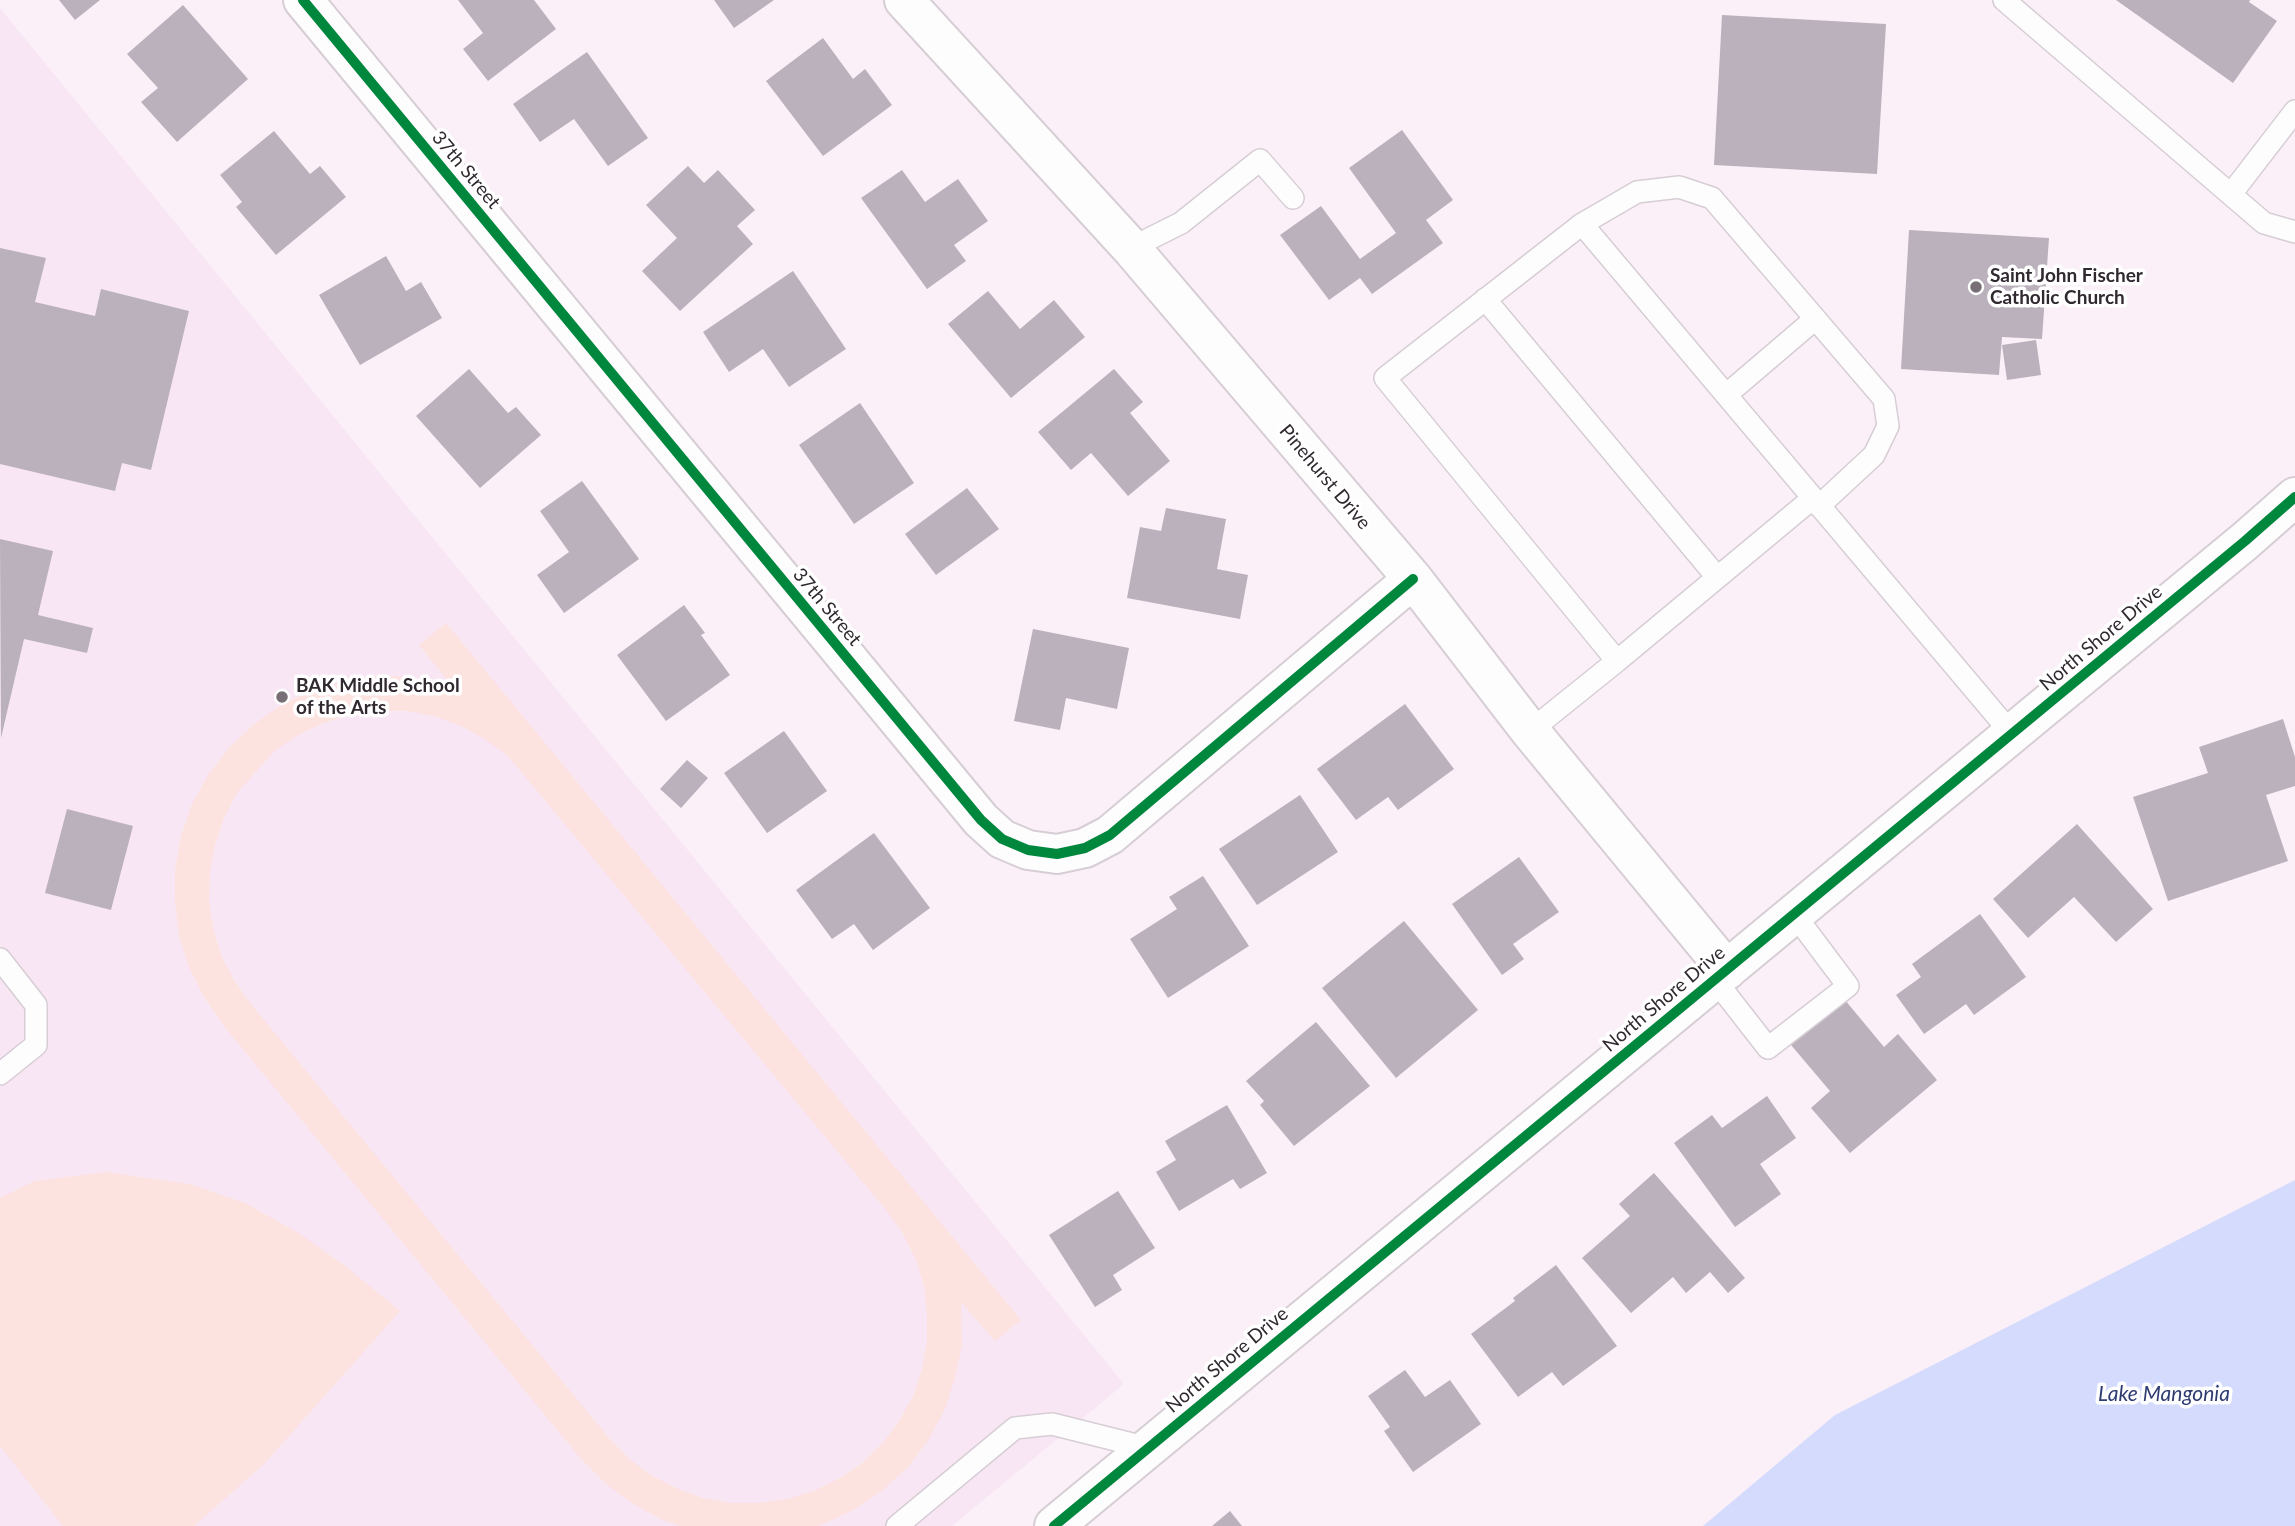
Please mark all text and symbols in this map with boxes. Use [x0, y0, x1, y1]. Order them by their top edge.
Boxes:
street label: 37th Street [427, 127, 505, 213]
place label: Saint John Fischer Catholic Church [1990, 265, 2143, 309]
marker: Saint John Fischer Catholic Church [1968, 279, 1984, 295]
street label: Pinehurst Drive [1275, 420, 1375, 534]
street label: 37th Street [788, 564, 866, 650]
street label: North Shore Drive [2035, 580, 2167, 696]
place label: BAK Middle School of the Arts [296, 675, 460, 719]
marker: BAK Middle School of the Arts [274, 689, 290, 705]
street label: North Shore Drive [1598, 941, 1730, 1057]
street label: North Shore Drive [1161, 1302, 1293, 1418]
water label: Lake Mangonia [2098, 1381, 2230, 1407]

